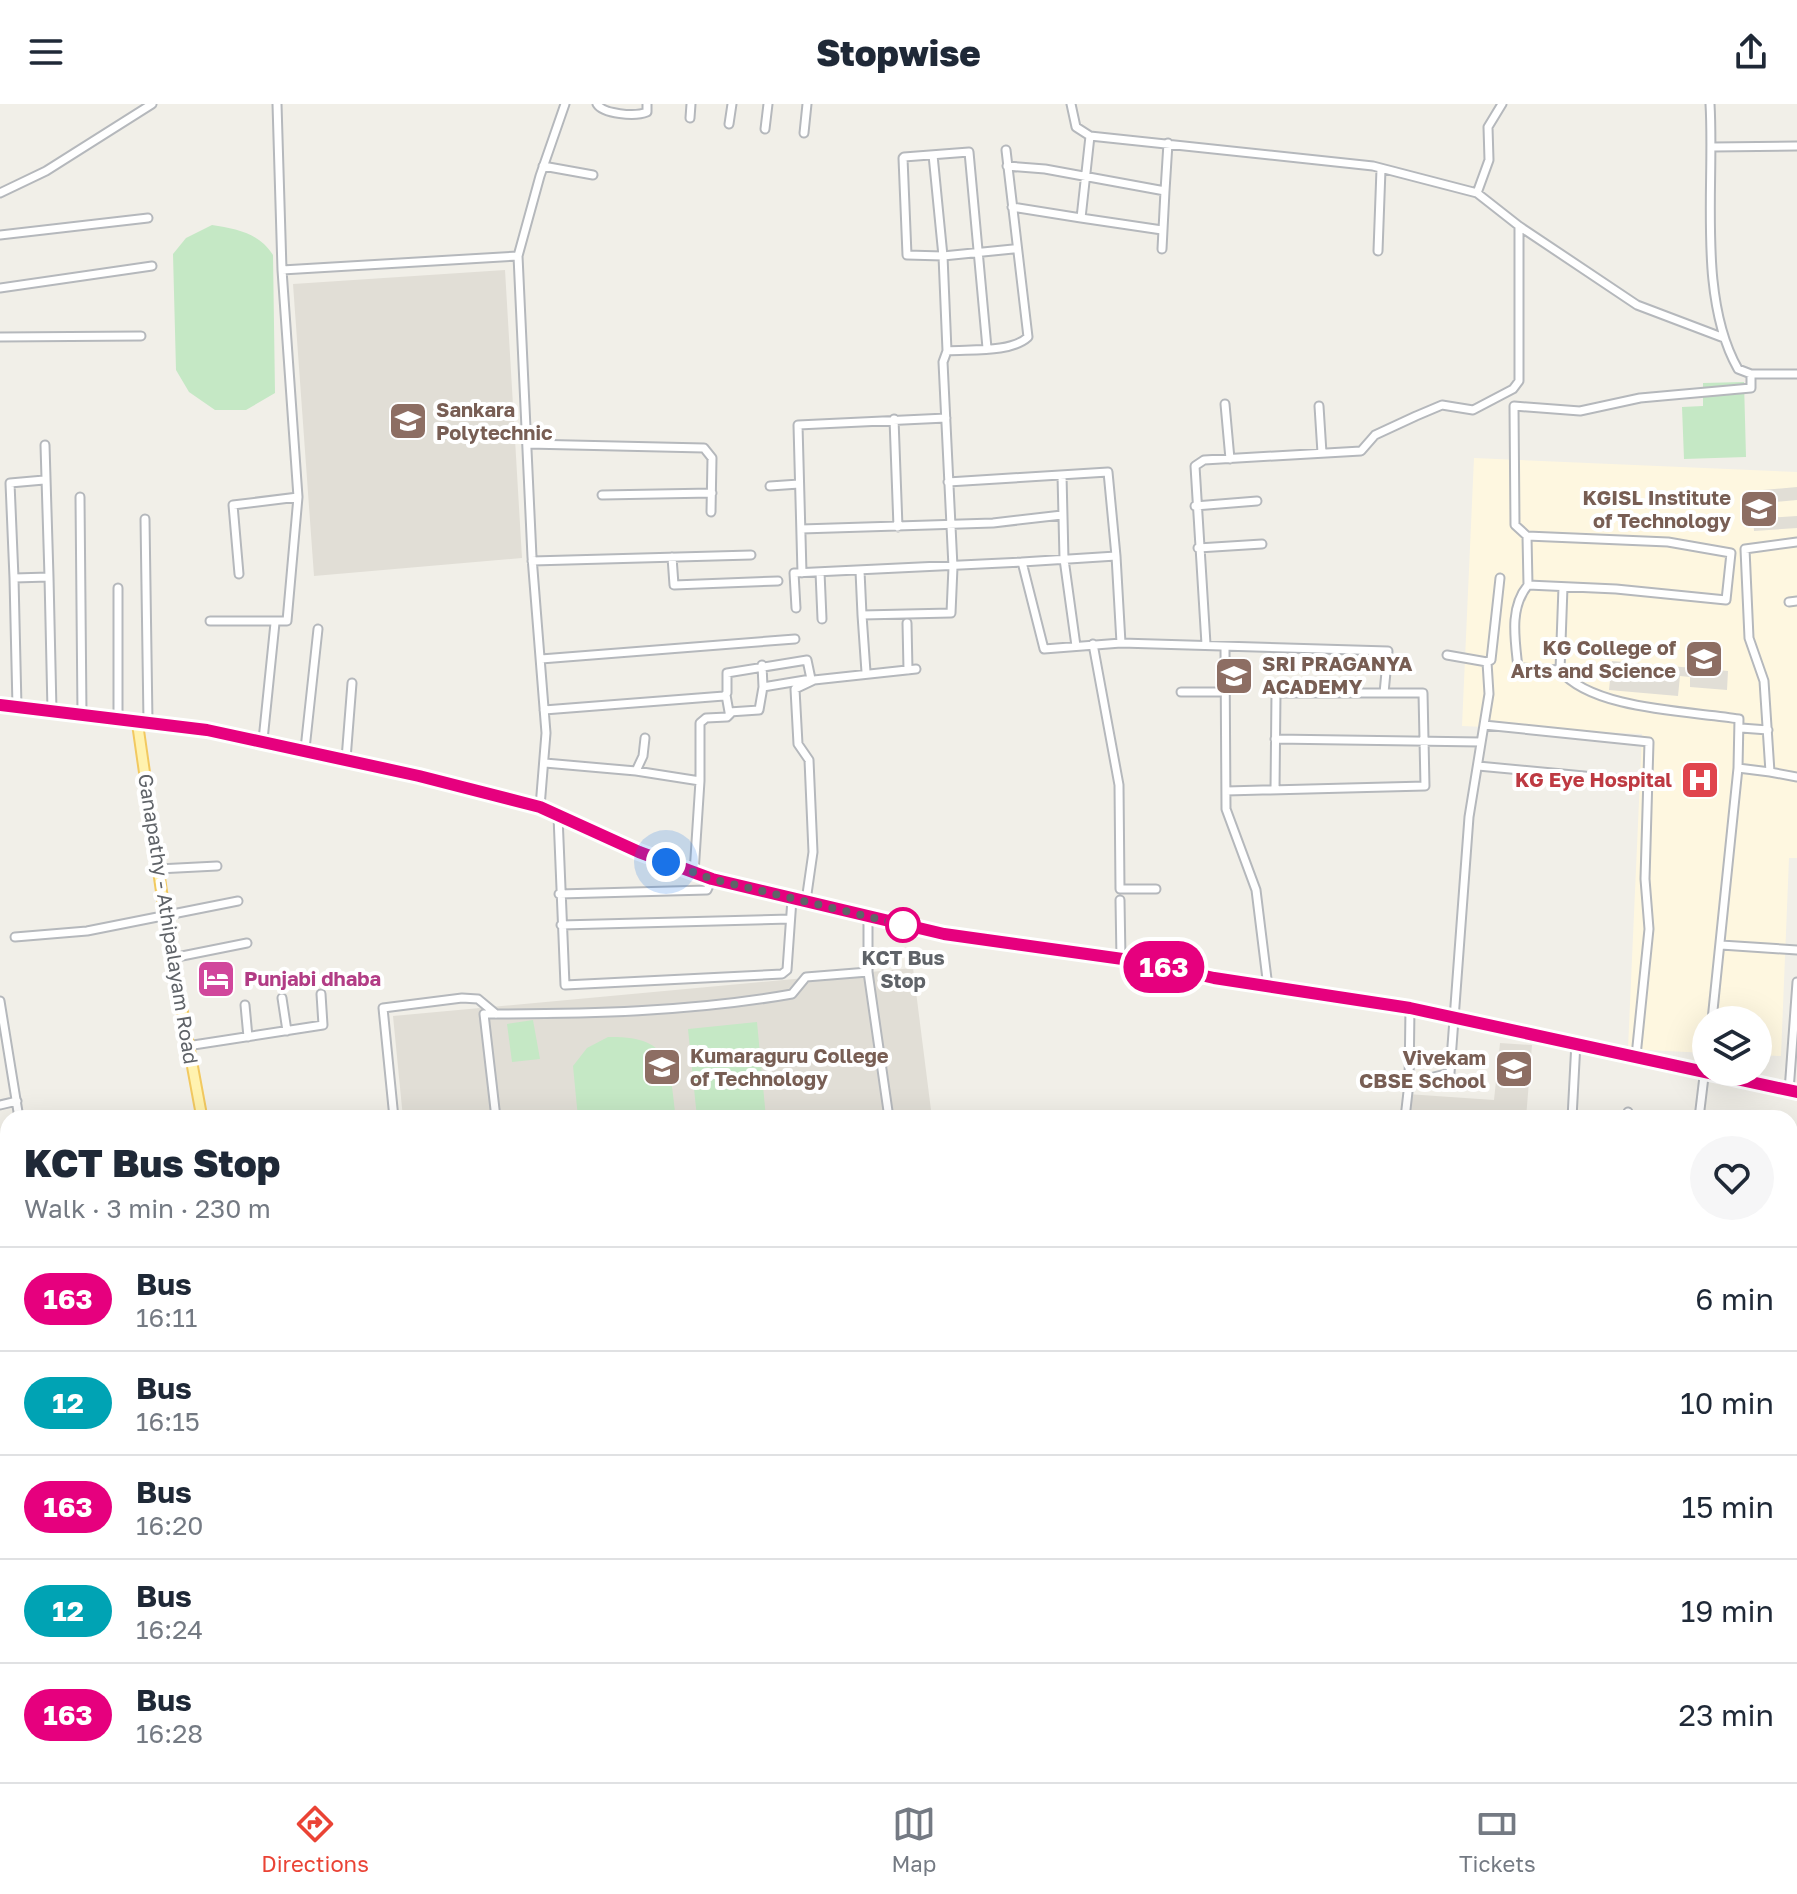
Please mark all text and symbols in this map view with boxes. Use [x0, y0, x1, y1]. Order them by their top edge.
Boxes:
icon: menu [24, 30, 68, 74]
icon: share [1729, 30, 1773, 74]
text: Stopwise [816, 31, 981, 74]
place label: Sankara Polytechnic [436, 397, 552, 444]
school or university icon: Sankara Polytechnic [387, 400, 429, 442]
place label: KGISL Institute of Technology [1582, 485, 1731, 532]
school or university icon: KGISL Institute of Technology [1738, 488, 1780, 530]
place label: KG College of Arts and Science [1511, 635, 1677, 682]
school or university icon: KG College of Arts and Science [1683, 638, 1725, 680]
place label: SRI PRAGANYA ACADEMY [1262, 651, 1413, 698]
school or university icon: SRI PRAGANYA ACADEMY [1213, 655, 1255, 697]
hospital icon: KG Eye Hospital [1679, 759, 1721, 801]
place label: KG Eye Hospital [1515, 767, 1672, 791]
street label: Ganapathy - Athipalayam Road [134, 772, 204, 1066]
your location [646, 842, 686, 882]
marker: KCT Bus Stop [886, 908, 920, 942]
line badge: 163 [1118, 941, 1210, 993]
place label: KCT Bus Stop [861, 945, 945, 992]
text: 163 [1139, 950, 1189, 983]
hotel icon: Punjabi dhaba [195, 958, 237, 1000]
place label: Punjabi dhaba [244, 966, 381, 990]
map controls [1692, 1006, 1772, 1086]
button: layers [1692, 1006, 1772, 1086]
place label: Kumaraguru College of Technology [690, 1043, 889, 1090]
place label: Vivekam CBSE School [1359, 1045, 1486, 1092]
school or university icon: Kumaraguru College of Technology [641, 1046, 683, 1088]
school or university icon: Vivekam CBSE School [1493, 1048, 1535, 1090]
button: heart [1690, 1136, 1774, 1220]
text: KCT Bus Stop [24, 1140, 280, 1185]
text: Walk · 3 min · 230 m [24, 1193, 271, 1224]
text: Bus [136, 1266, 192, 1302]
text: 6 min [1695, 1281, 1774, 1317]
text: 163 [43, 1282, 93, 1315]
text: 16:11 [136, 1302, 197, 1333]
text: Bus [136, 1370, 192, 1406]
text: 10 min [1680, 1385, 1774, 1421]
text: 12 [52, 1386, 84, 1419]
text: 16:15 [136, 1406, 200, 1437]
text: Bus [136, 1474, 192, 1510]
text: 15 min [1682, 1489, 1774, 1525]
text: 163 [43, 1490, 93, 1523]
text: 16:20 [136, 1510, 203, 1541]
text: Bus [136, 1578, 192, 1614]
text: 19 min [1681, 1593, 1774, 1629]
text: 12 [52, 1594, 84, 1627]
text: 16:24 [136, 1614, 203, 1645]
text: Bus [136, 1682, 192, 1718]
text: 23 min [1679, 1697, 1774, 1733]
text: 163 [43, 1698, 93, 1731]
text: 16:28 [136, 1718, 203, 1749]
tab: Directions [261, 1802, 369, 1877]
tab: Map [891, 1802, 936, 1877]
tab: Tickets [1459, 1802, 1536, 1877]

